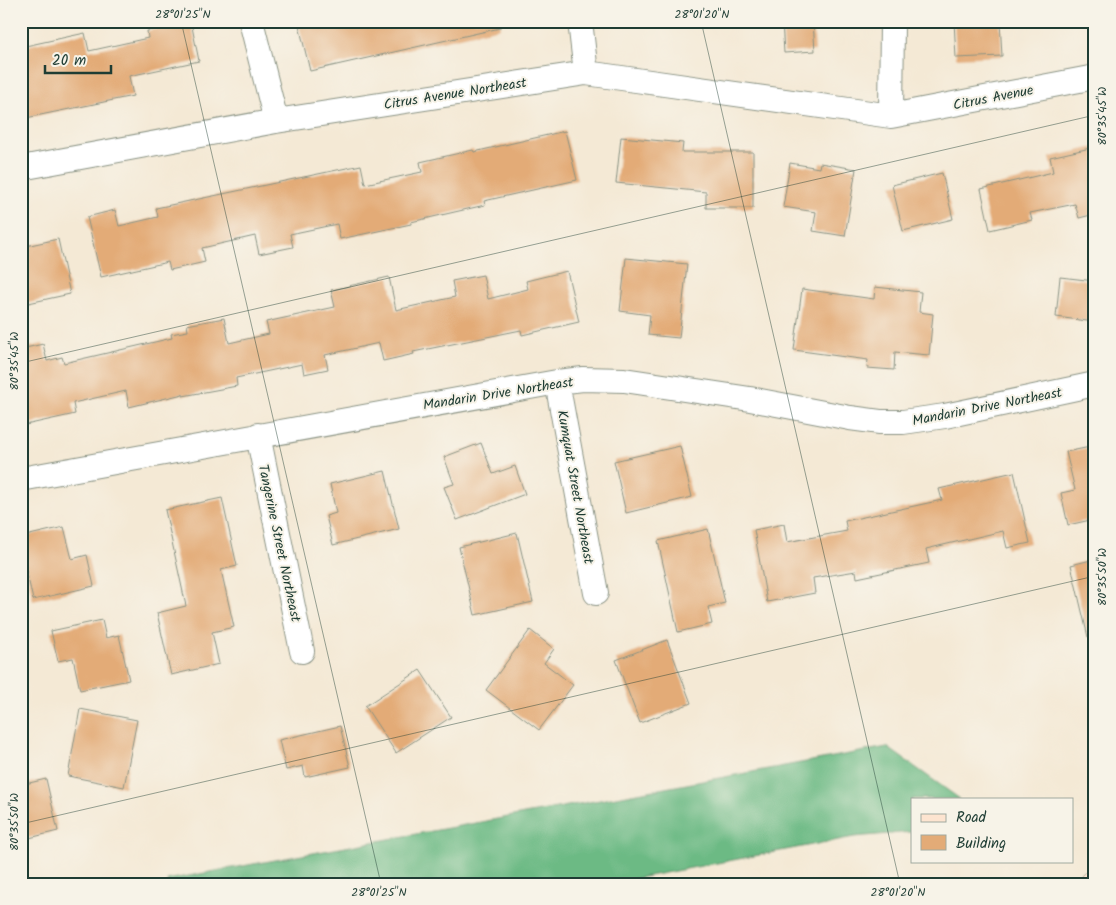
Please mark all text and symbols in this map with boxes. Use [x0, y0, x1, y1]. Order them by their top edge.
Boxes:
text: 28°01'25"N [155, 5, 211, 24]
text: 28°01'20"N [675, 5, 729, 24]
scale bar [45, 42, 111, 74]
text: 20 m [52, 49, 86, 73]
street label: Citrus Avenue Northeast [382, 72, 529, 116]
street label: Citrus Avenue [951, 79, 1036, 117]
text: 80°35'45"W [1093, 87, 1112, 145]
text: 80°35'45"W [5, 332, 24, 390]
street label: Mandarin Drive Northeast [421, 371, 576, 417]
street label: Mandarin Drive Northeast [910, 382, 1065, 432]
street label: Kumquat Street Northeast [551, 409, 599, 566]
street label: Tangerine Street Northeast [252, 462, 307, 625]
text: 80°35'50"W [1093, 548, 1112, 606]
text: 80°35'50"W [5, 793, 24, 851]
legend [911, 798, 1074, 862]
text: Road [956, 806, 987, 830]
text: Building [956, 832, 1006, 856]
text: 28°01'25"N [351, 883, 407, 902]
text: 28°01'20"N [871, 883, 925, 902]

